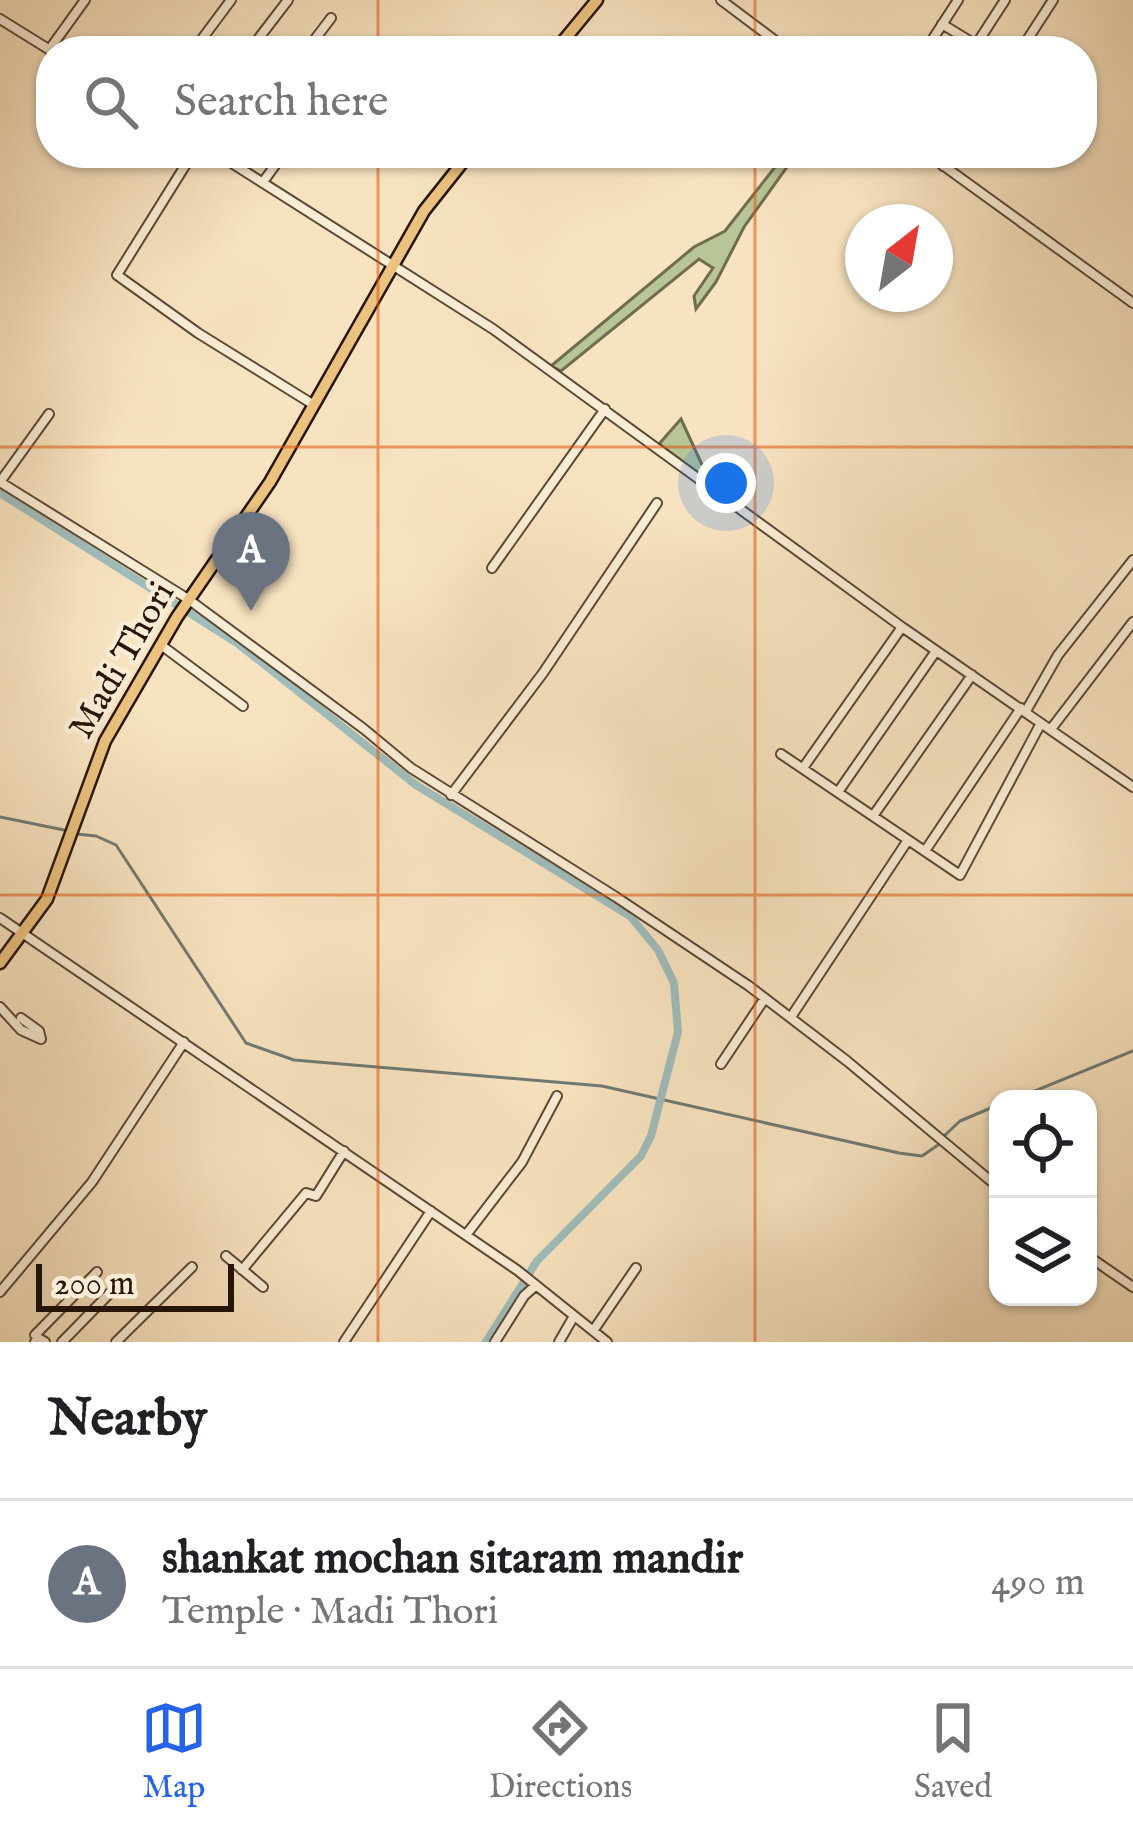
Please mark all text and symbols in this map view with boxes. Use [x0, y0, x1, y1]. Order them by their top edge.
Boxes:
search box [36, 36, 1097, 168]
icon: search [78, 69, 144, 135]
text: Search here [174, 74, 388, 131]
north arrow [845, 204, 953, 312]
your location [696, 453, 756, 513]
pin: A [212, 512, 290, 611]
street label: Madi Thori [59, 574, 186, 747]
map controls [989, 1090, 1097, 1306]
button: locate [989, 1090, 1097, 1198]
button: layers [989, 1198, 1097, 1306]
scale bar [36, 1258, 234, 1311]
text: 200 m [54, 1264, 135, 1306]
text: Nearby [48, 1388, 207, 1453]
text: shankat mochan sitaram mandir [162, 1531, 743, 1588]
text: A [74, 1559, 100, 1608]
text: 490 m [991, 1559, 1085, 1608]
text: Temple · Madi Thori [162, 1588, 498, 1637]
tab: Map [141, 1695, 207, 1809]
tab: Directions [489, 1695, 632, 1809]
tab: Saved [914, 1695, 992, 1809]

